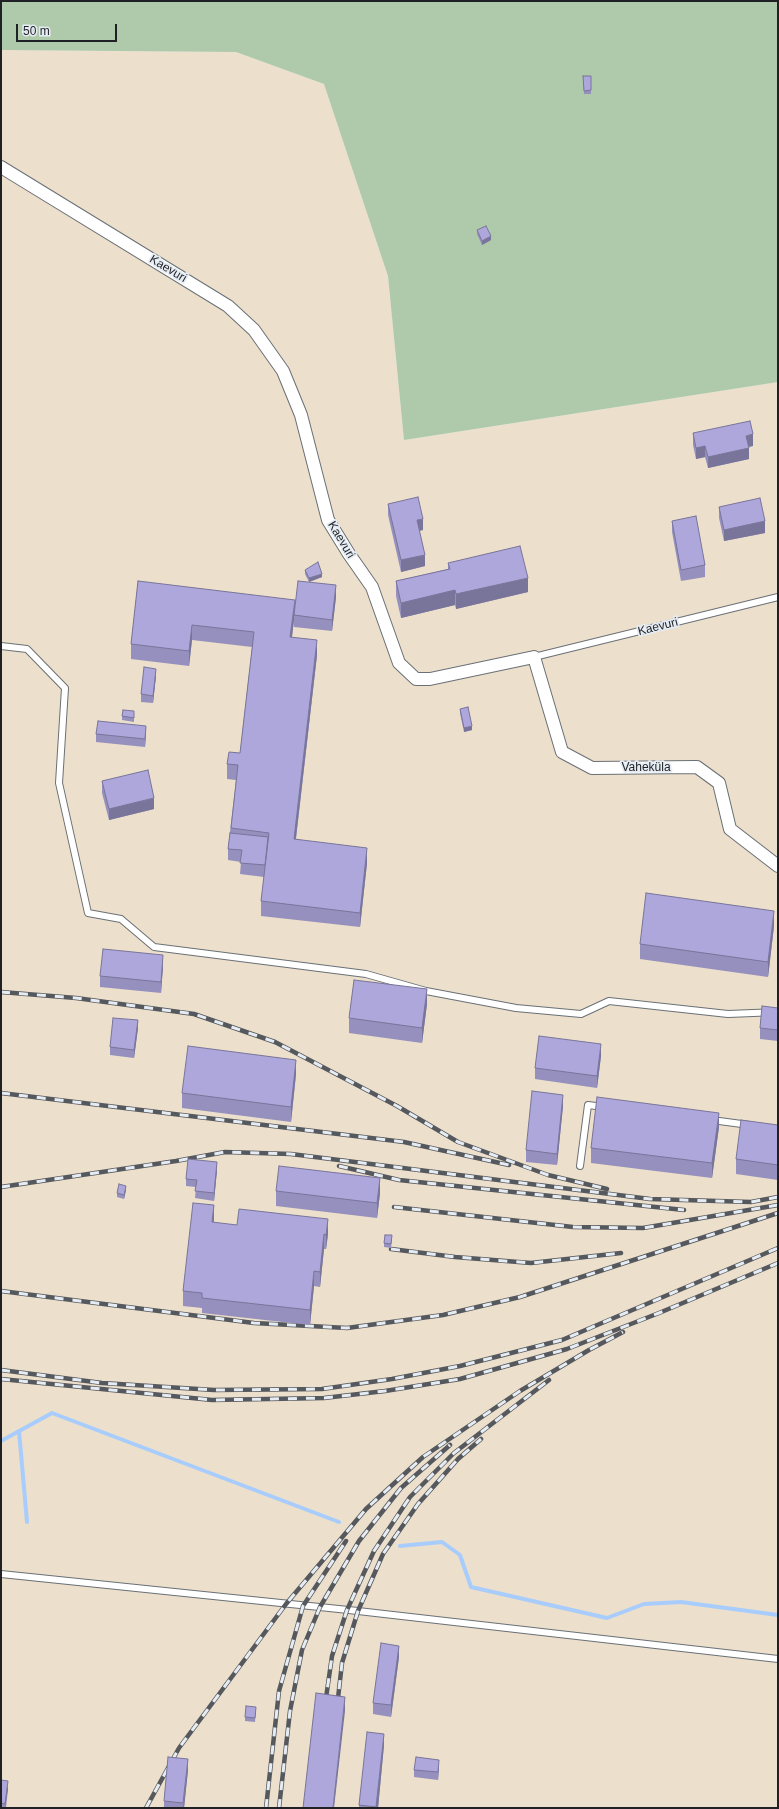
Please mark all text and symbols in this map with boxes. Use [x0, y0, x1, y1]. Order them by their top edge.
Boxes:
scale bar [18, 16, 119, 42]
text: 50 m [23, 24, 50, 38]
street label: Kaevuri [147, 252, 189, 286]
street label: Kaevuri [324, 519, 358, 561]
street label: Kaevuri [637, 615, 679, 639]
street label: Vaheküla [621, 761, 671, 775]

